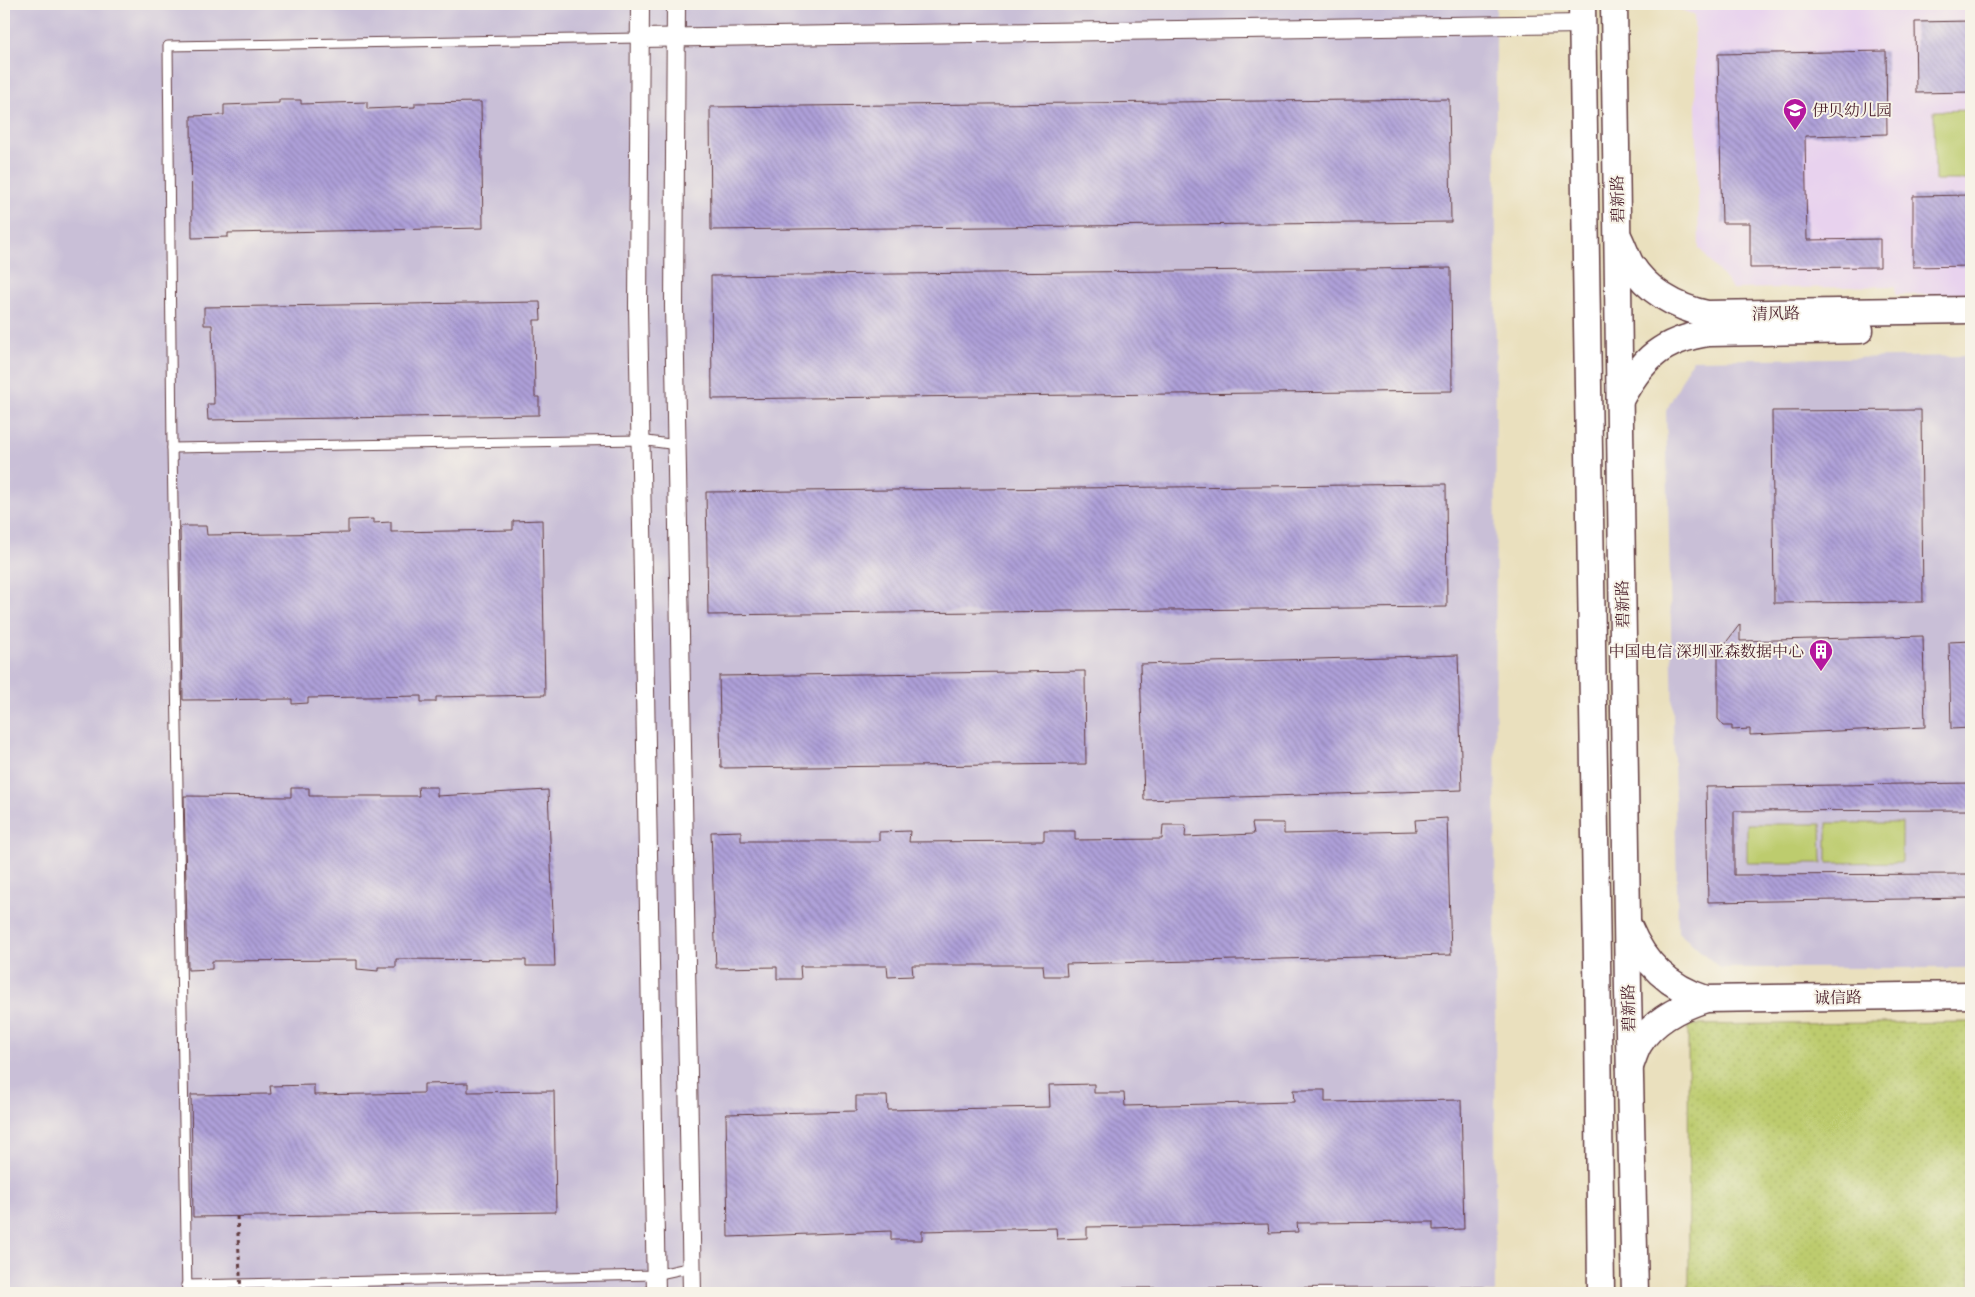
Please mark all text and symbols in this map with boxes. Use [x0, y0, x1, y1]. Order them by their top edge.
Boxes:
school or university icon: 伊贝幼儿园 [1782, 97, 1808, 131]
place label: 伊贝幼儿园 [1812, 101, 1892, 120]
street label: 碧新路 [1608, 175, 1627, 223]
street label: 清风路 [1752, 304, 1800, 323]
street label: 碧新路 [1613, 580, 1632, 628]
building icon: 中国电信 深圳亚森数据中心 [1808, 638, 1834, 672]
place label: 中国电信 深圳亚森数据中心 [1609, 642, 1804, 661]
street label: 碧新路 [1619, 984, 1638, 1032]
street label: 诚信路 [1814, 988, 1862, 1007]

